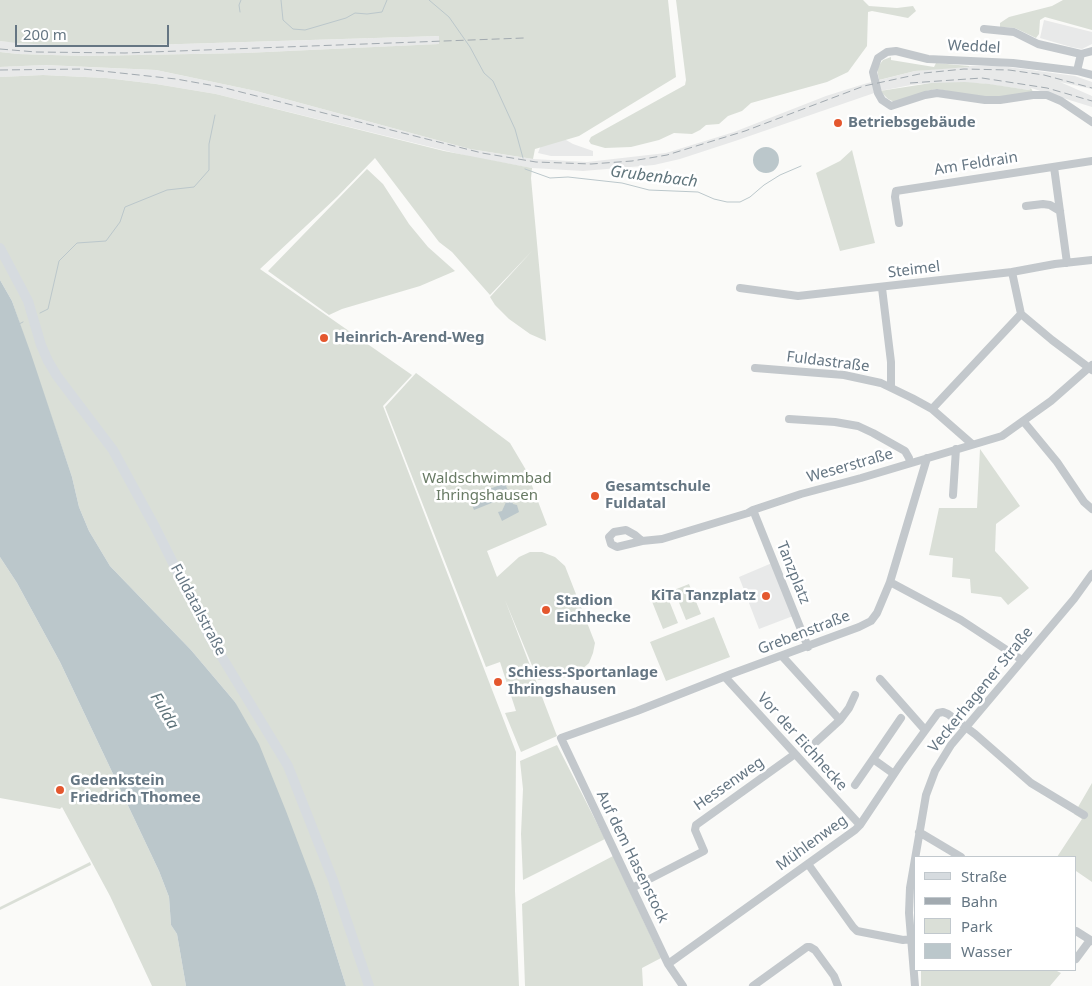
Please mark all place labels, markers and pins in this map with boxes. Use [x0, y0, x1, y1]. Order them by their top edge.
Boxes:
place label: Betriebsgebäude [848, 114, 976, 132]
marker: Betriebsgebäude [832, 117, 844, 129]
place label: Heinrich-Arend-Weg [334, 329, 485, 347]
marker: Heinrich-Arend-Weg [318, 332, 330, 344]
place label: Gesamtschule Fuldatal [605, 478, 711, 513]
marker: Gesamtschule Fuldatal [589, 490, 601, 502]
place label: KiTa Tanzplatz [651, 587, 756, 605]
marker: KiTa Tanzplatz [760, 590, 772, 602]
place label: Stadion Eichhecke [556, 592, 631, 627]
marker: Stadion Eichhecke [540, 604, 552, 616]
place label: Schiess-Sportanlage Ihringshausen [508, 664, 658, 699]
marker: Schiess-Sportanlage Ihringshausen [492, 676, 504, 688]
place label: Gedenkstein Friedrich Thomee [70, 772, 201, 807]
marker: Gedenkstein Friedrich Thomee [54, 784, 66, 796]

